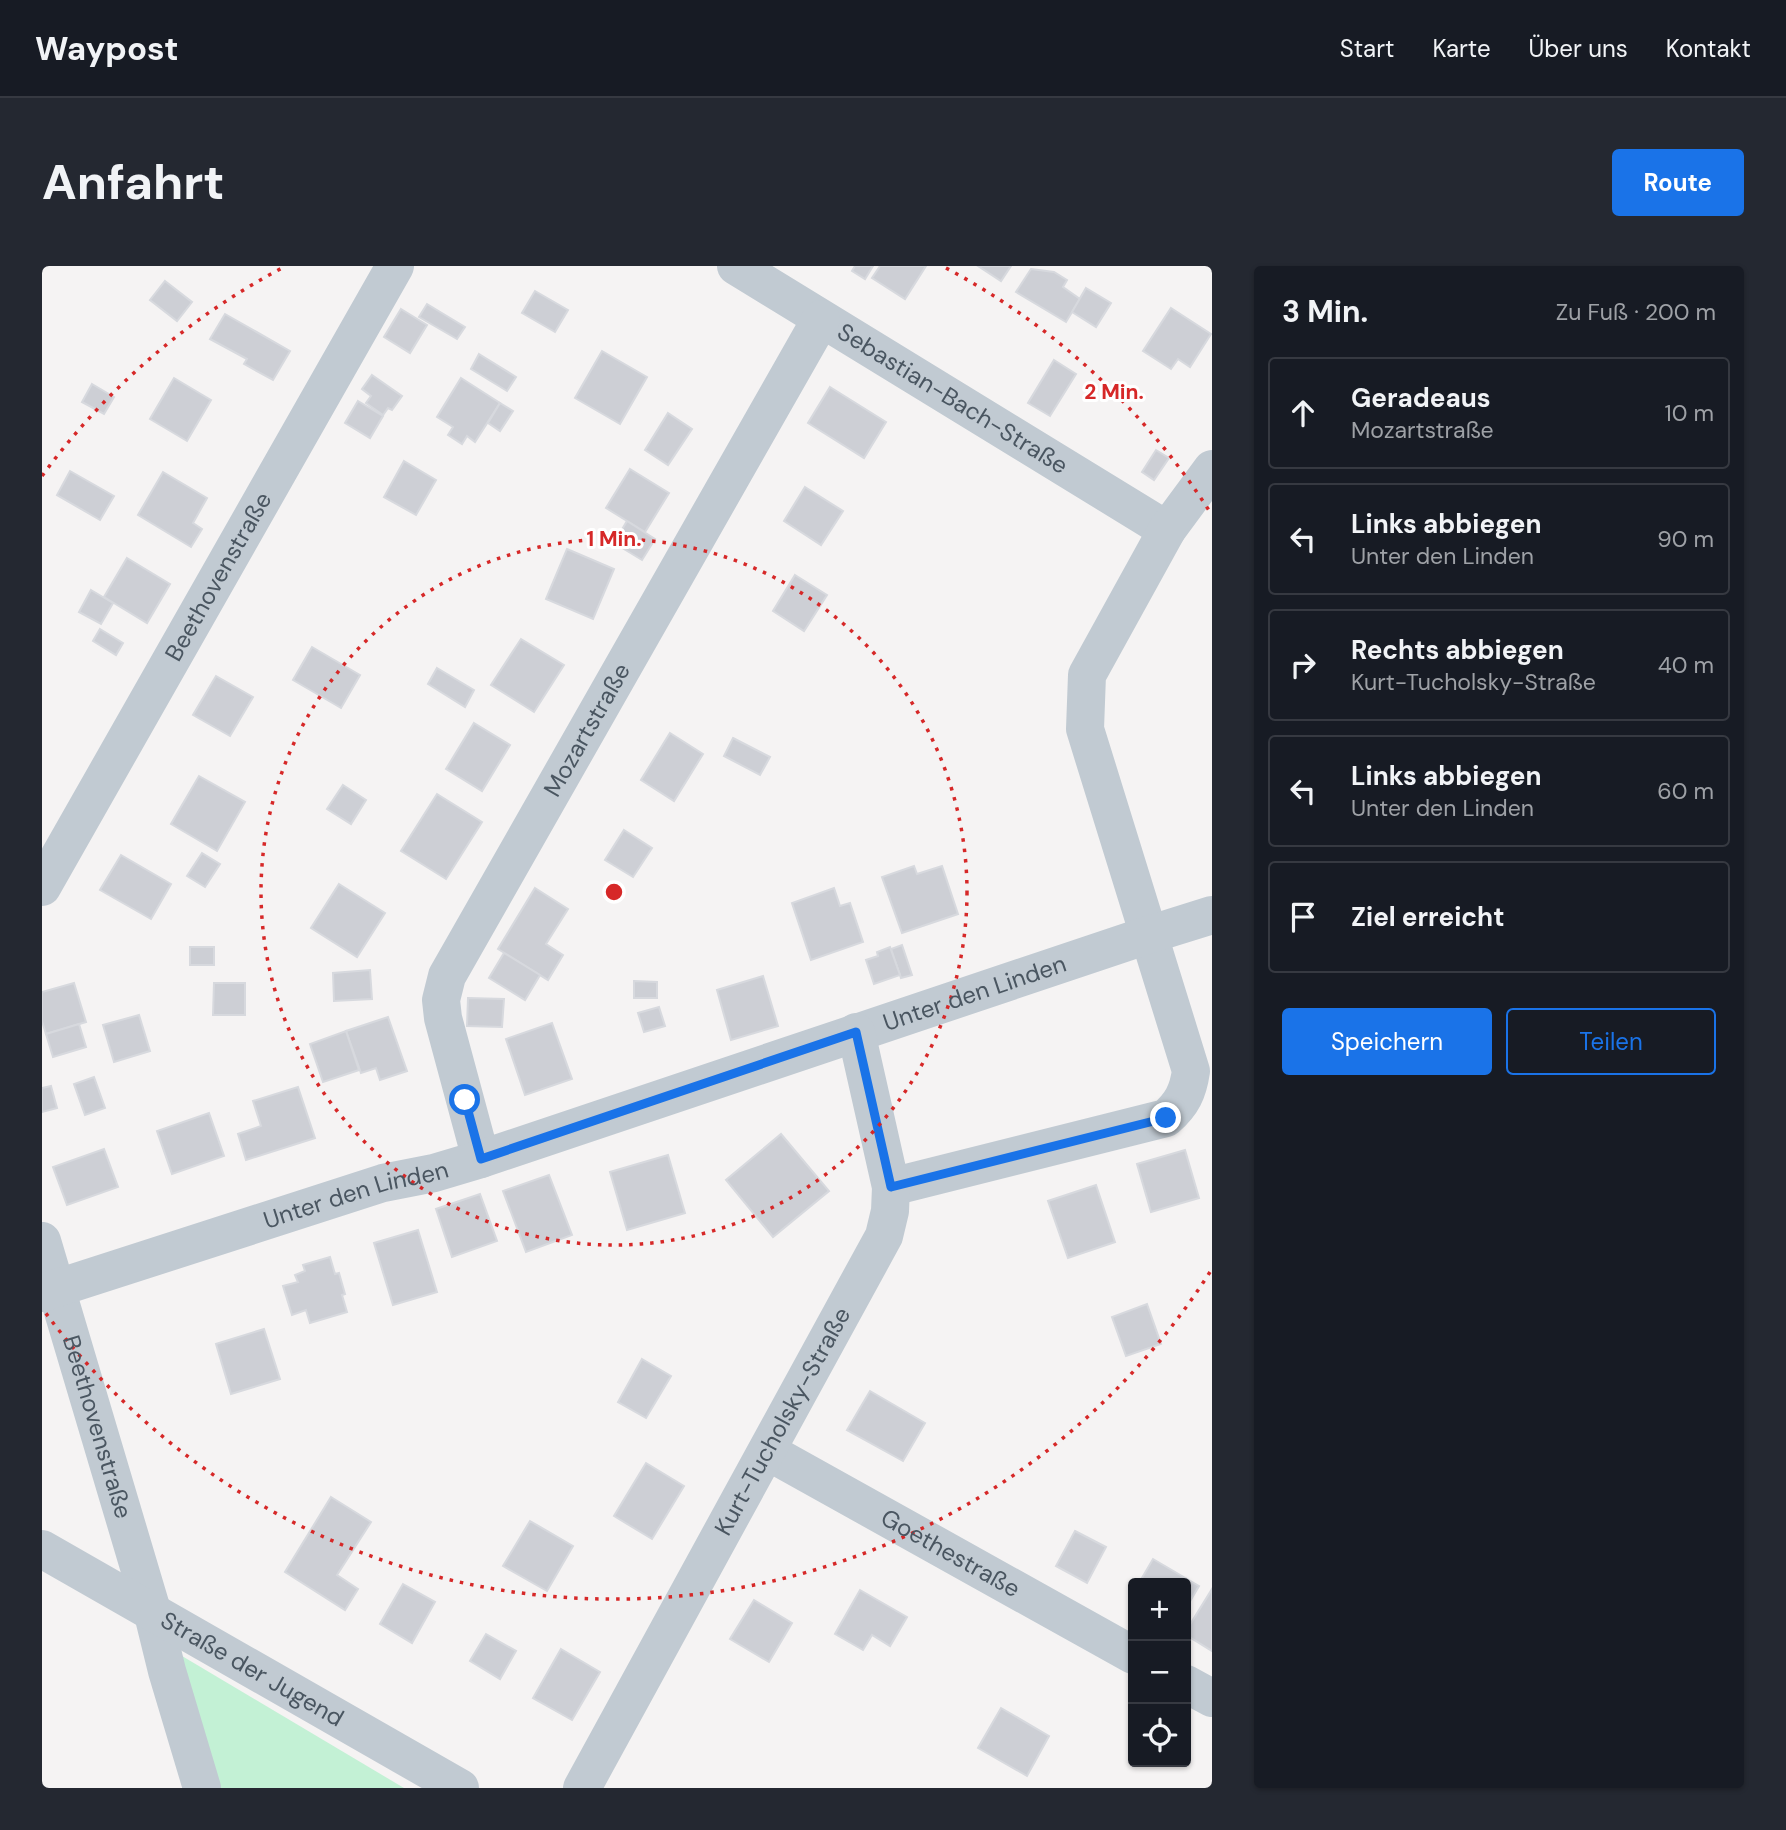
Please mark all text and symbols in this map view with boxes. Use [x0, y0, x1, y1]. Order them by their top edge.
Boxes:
text: Waypost [35, 27, 178, 70]
text: Start [1340, 33, 1394, 64]
text: Karte [1432, 33, 1491, 64]
text: Über uns [1529, 33, 1628, 64]
text: Kontakt [1666, 33, 1751, 64]
button: Route [1612, 149, 1744, 216]
text: Anfahrt [42, 150, 224, 214]
text: 3 Min. [1282, 292, 1368, 331]
text: Zu Fuß · 200 m [1556, 297, 1716, 327]
street label: Sebastian-Bach-Straße [832, 316, 1074, 481]
text: 2 Min. [1084, 378, 1144, 406]
text: Geradeaus [1351, 381, 1491, 415]
icon: ahead [1284, 394, 1322, 432]
text: 10 m [1664, 398, 1714, 428]
text: Mozartstraße [1351, 415, 1494, 445]
street label: Beethovenstraße [158, 486, 278, 667]
text: Links abbiegen [1351, 507, 1541, 541]
icon: left [1284, 520, 1322, 558]
text: 90 m [1657, 524, 1714, 554]
text: 1 Min. [586, 525, 642, 553]
text: Unter den Linden [1351, 541, 1534, 571]
text: Rechts abbiegen [1351, 633, 1564, 667]
icon: right [1284, 646, 1322, 684]
text: 40 m [1658, 650, 1714, 680]
street label: Mozartstraße [536, 657, 637, 802]
text: Kurt-Tucholsky-Straße [1351, 667, 1596, 697]
text: Links abbiegen [1351, 759, 1541, 793]
icon: left [1284, 772, 1322, 810]
text: 60 m [1657, 776, 1714, 806]
text: Unter den Linden [1351, 793, 1534, 823]
centre of rings [602, 880, 626, 904]
icon: arrive [1284, 898, 1322, 936]
text: Ziel erreicht [1351, 900, 1504, 934]
street label: Unter den Linden [879, 948, 1070, 1038]
button: Speichern [1282, 1008, 1492, 1075]
button: Teilen [1506, 1008, 1716, 1075]
route start [449, 1084, 480, 1115]
route end [1150, 1102, 1181, 1133]
street label: Unter den Linden [259, 1154, 452, 1236]
street label: Kurt-Tucholsky-Straße [707, 1301, 857, 1541]
street label: Beethovenstraße [56, 1331, 140, 1522]
street label: Goethestraße [876, 1502, 1026, 1604]
map controls [1128, 1578, 1191, 1767]
button: + [1128, 1578, 1191, 1641]
street label: Straße der Jugend [155, 1604, 349, 1733]
button: − [1128, 1641, 1191, 1704]
button: locate [1128, 1704, 1191, 1767]

